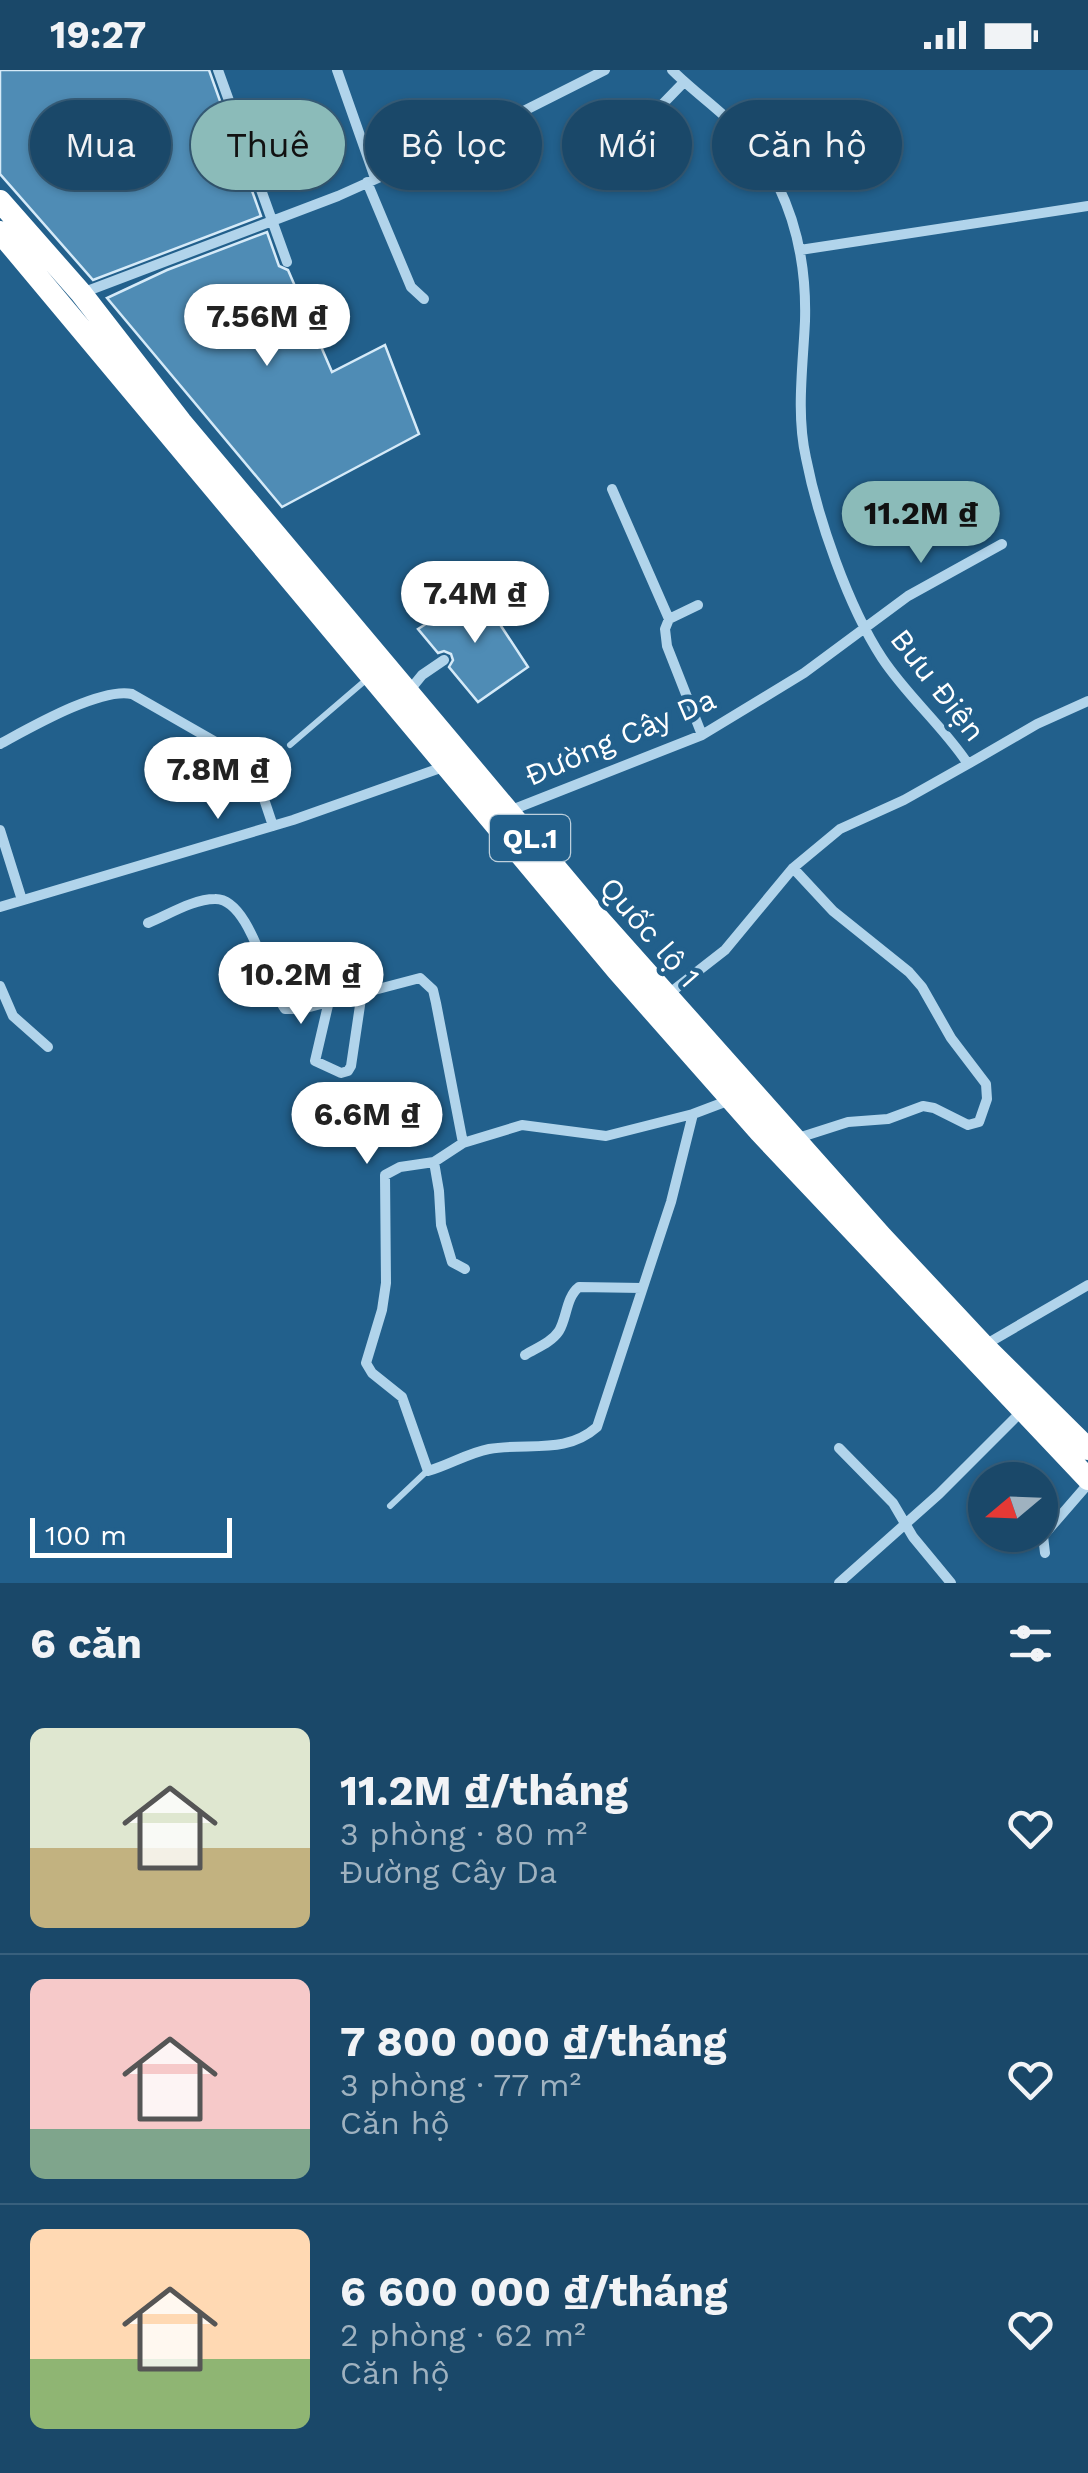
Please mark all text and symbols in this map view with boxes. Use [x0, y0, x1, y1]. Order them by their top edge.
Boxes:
text: 19:27 [50, 13, 146, 57]
chip: Mua [30, 100, 171, 190]
chip: Thuê [191, 100, 345, 190]
chip: Bộ lọc [365, 100, 542, 190]
chip: Mới [562, 100, 692, 190]
chip: Căn hộ [712, 100, 902, 190]
pin: 7.56M ₫ [175, 284, 359, 369]
text: 7.56M ₫ [206, 297, 328, 335]
pin: 11.2M ₫ [829, 481, 1013, 566]
text: 11.2M ₫ [864, 494, 978, 532]
pin: 7.4M ₫ [394, 561, 556, 646]
text: 7.4M ₫ [423, 574, 527, 612]
street label: Bưu Điện [883, 622, 993, 748]
street label: Đường Cây Da [519, 681, 721, 793]
pin: 7.8M ₫ [137, 737, 299, 822]
text: 7.8M ₫ [166, 750, 270, 788]
road number: QL.1 [490, 815, 570, 861]
street label: Quốc lộ 1 [593, 870, 707, 994]
pin: 10.2M ₫ [209, 942, 393, 1027]
text: 10.2M ₫ [241, 955, 361, 993]
pin: 6.6M ₫ [286, 1082, 448, 1167]
text: 6.6M ₫ [313, 1095, 421, 1133]
north arrow [968, 1462, 1058, 1552]
map controls [968, 1462, 1058, 1552]
scale bar [30, 1513, 232, 1558]
text: 100 m [45, 1519, 127, 1552]
icon: filters [1003, 1616, 1058, 1671]
text: 6 căn [30, 1619, 142, 1668]
text: 11.2M ₫/tháng [340, 1766, 628, 1815]
icon: home [110, 1768, 230, 1888]
icon: heart [1003, 1801, 1058, 1856]
text: 3 phòng · 80 m² [340, 1815, 587, 1853]
text: Đường Cây Da [340, 1853, 557, 1891]
text: 7 800 000 ₫/tháng [340, 2017, 727, 2066]
icon: home [110, 2019, 230, 2139]
icon: heart [1003, 2052, 1058, 2107]
text: 3 phòng · 77 m² [340, 2066, 581, 2104]
text: Căn hộ [340, 2104, 450, 2142]
text: 6 600 000 ₫/tháng [340, 2267, 728, 2316]
icon: home [110, 2269, 230, 2389]
icon: heart [1003, 2302, 1058, 2357]
text: 2 phòng · 62 m² [340, 2316, 586, 2354]
text: Căn hộ [340, 2354, 450, 2392]

